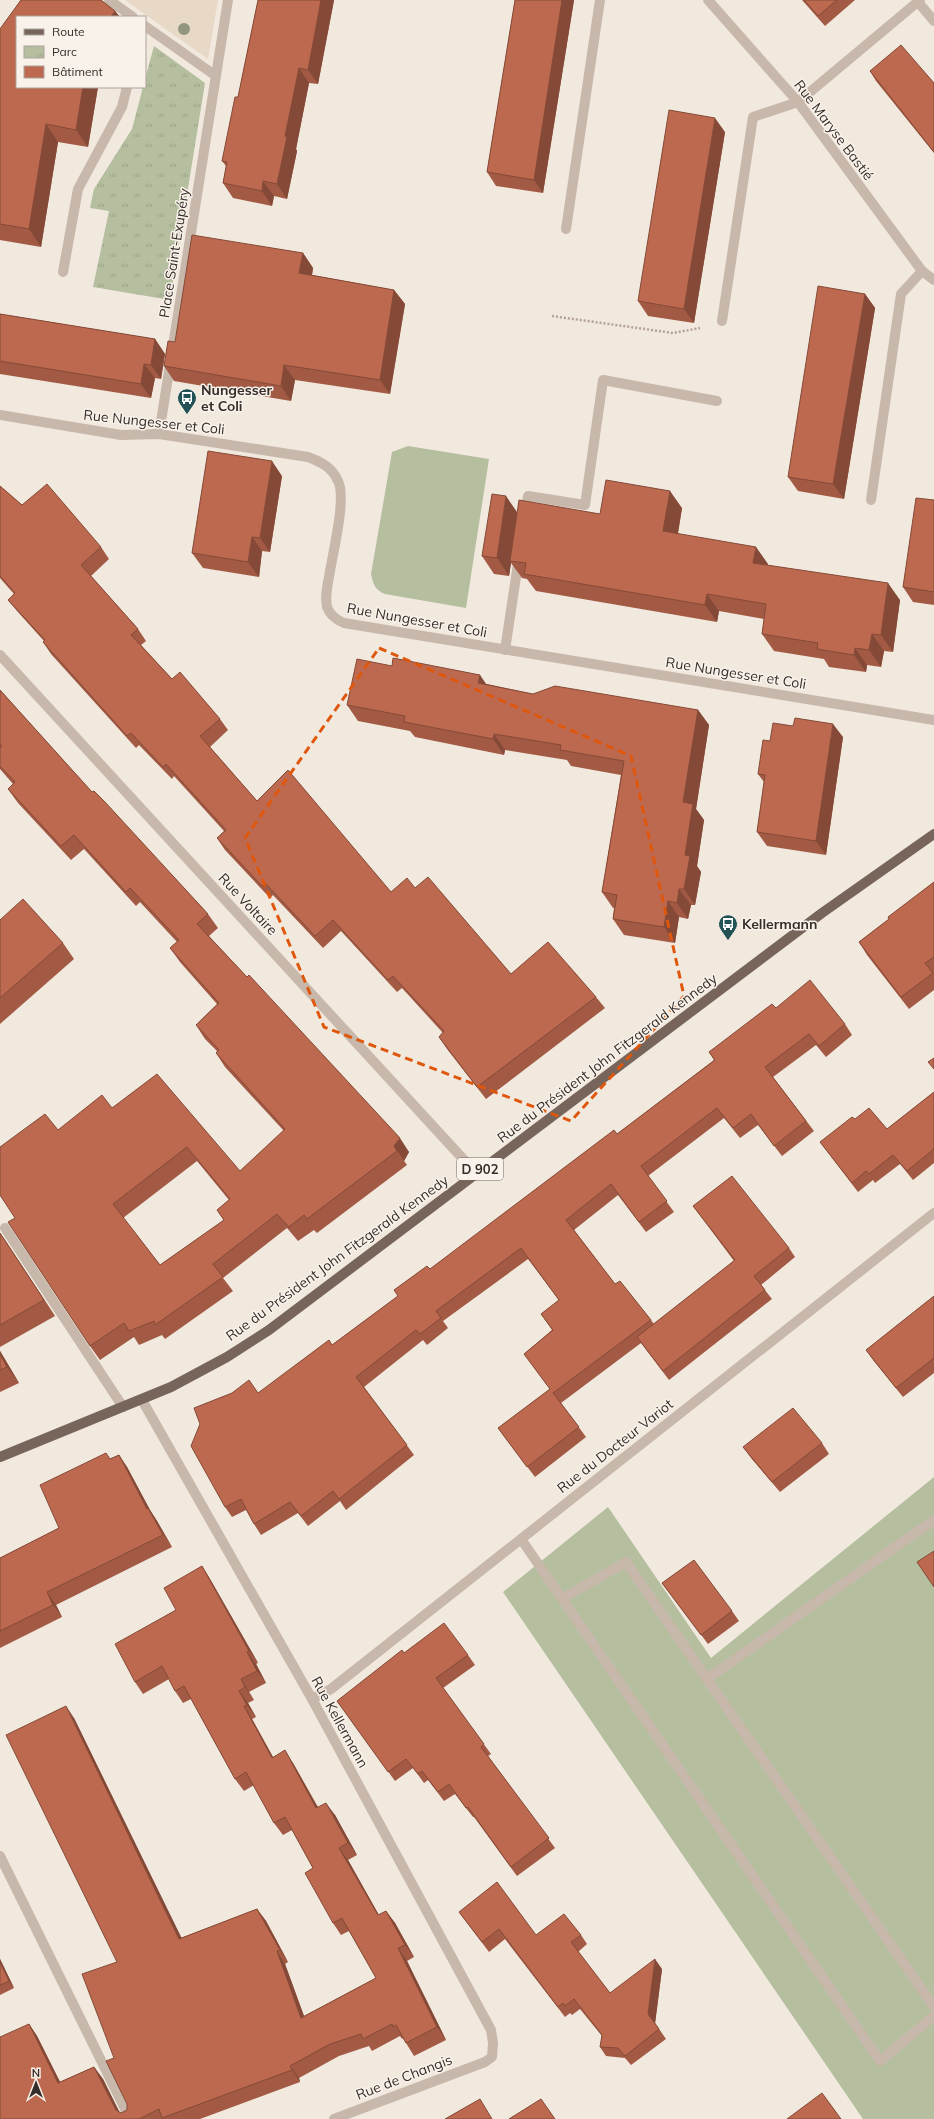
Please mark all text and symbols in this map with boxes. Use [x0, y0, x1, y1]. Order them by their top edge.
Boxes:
legend [16, 16, 146, 88]
text: Route [52, 24, 85, 39]
text: Parc [52, 44, 77, 59]
text: Bâtiment [52, 64, 103, 79]
street label: Rue Maryse Bastié [790, 76, 878, 184]
street label: Place Saint-Exupéry [155, 186, 193, 319]
place label: Nungesser et Coli [201, 381, 272, 415]
bus stop icon: Nungesser et Coli [176, 387, 198, 415]
street label: Rue Nungesser et Coli [82, 406, 226, 438]
street label: Rue Nungesser et Coli [346, 599, 488, 641]
street label: Rue Nungesser et Coli [664, 653, 808, 693]
street label: Rue Voltaire [215, 869, 281, 939]
bus stop icon: Kellermann [717, 913, 739, 941]
place label: Kellermann [742, 915, 817, 933]
street label: Rue du Président John Fitzgerald Kennedy [493, 969, 721, 1147]
road number: D 902 [457, 1158, 503, 1180]
street label: Rue du Président John Fitzgerald Kennedy [222, 1171, 452, 1345]
street label: Rue du Docteur Variot [553, 1395, 677, 1497]
street label: Rue Kellermann [307, 1673, 373, 1771]
street label: Rue de Changis [353, 2050, 455, 2104]
north arrow [16, 2063, 56, 2103]
text: N [32, 2066, 40, 2080]

